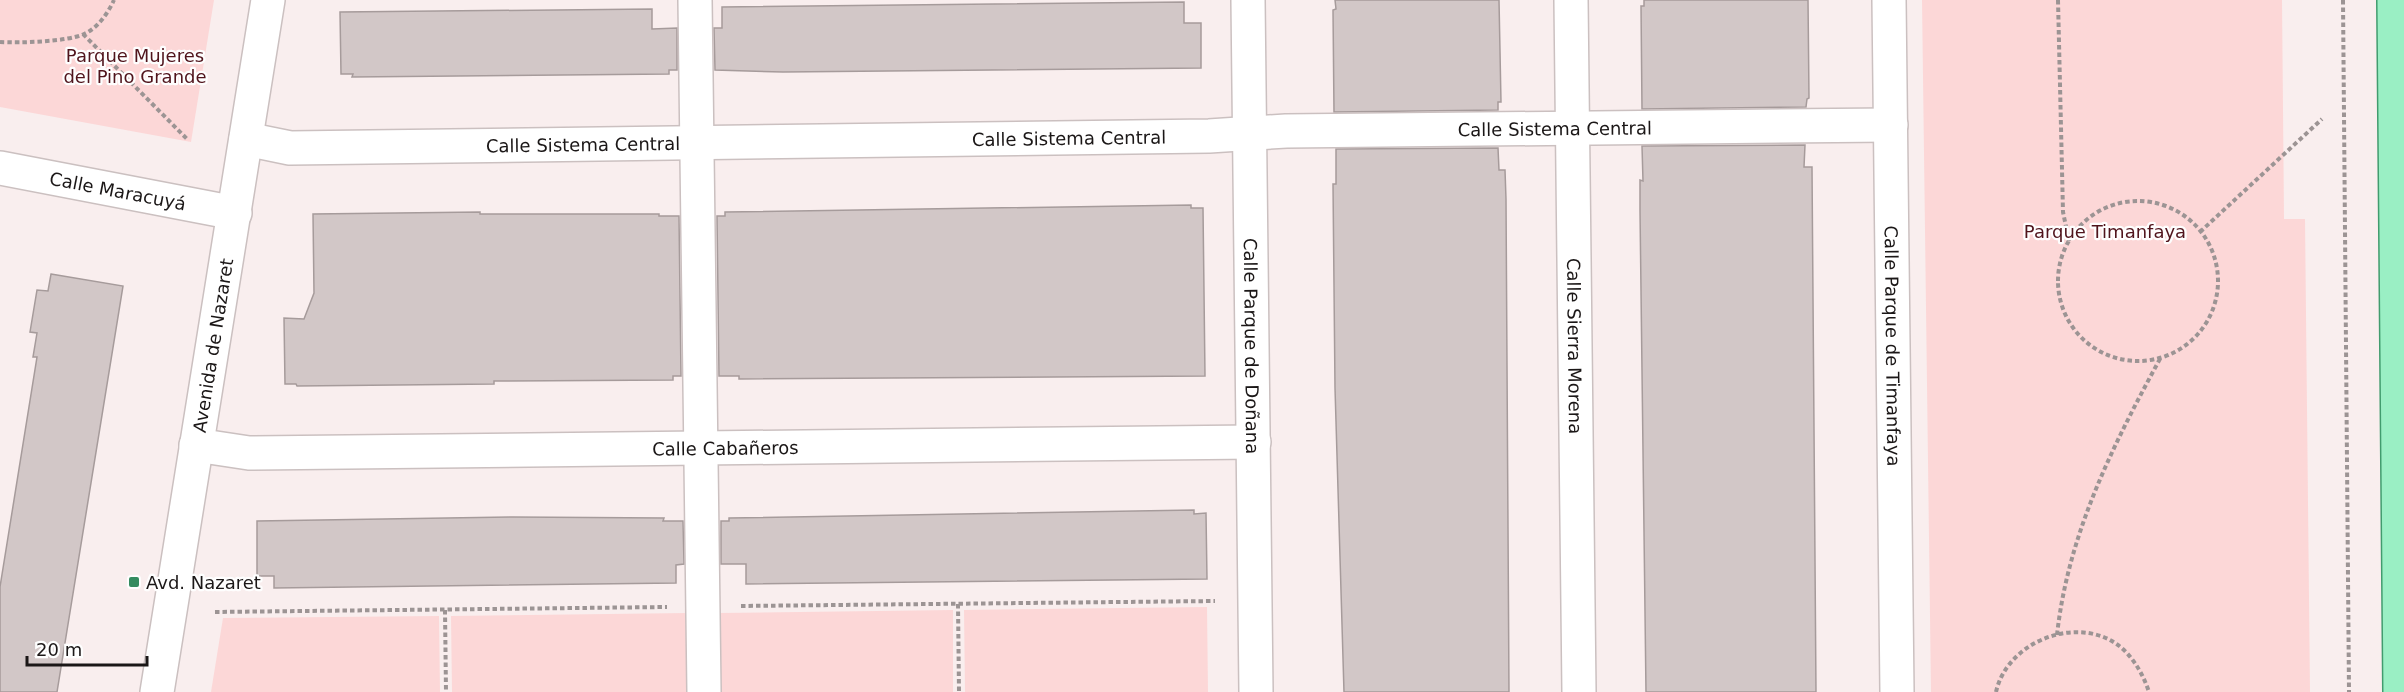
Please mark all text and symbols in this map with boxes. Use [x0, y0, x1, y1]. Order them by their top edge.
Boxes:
park label: Parque Mujeres del Pino Grande [63, 45, 207, 87]
street label: Calle Sistema Central [1458, 117, 1652, 140]
street label: Calle Sistema Central [972, 126, 1166, 150]
street label: Calle Sistema Central [486, 132, 680, 156]
street label: Calle Maracuyá [48, 167, 188, 214]
park label: Parque Timanfaya [2024, 221, 2186, 242]
street label: Calle Parque de Timanfaya [1881, 225, 1905, 467]
street label: Calle Parque de Doñana [1240, 238, 1264, 454]
street label: Avenida de Nazaret [188, 257, 237, 434]
street label: Calle Sierra Morena [1563, 258, 1587, 434]
street label: Calle Cabañeros [652, 436, 799, 459]
place label: Avd. Nazaret [146, 572, 261, 593]
marker: Avd. Nazaret [127, 575, 141, 589]
scale bar [27, 629, 147, 667]
text: 20 m [36, 639, 82, 660]

